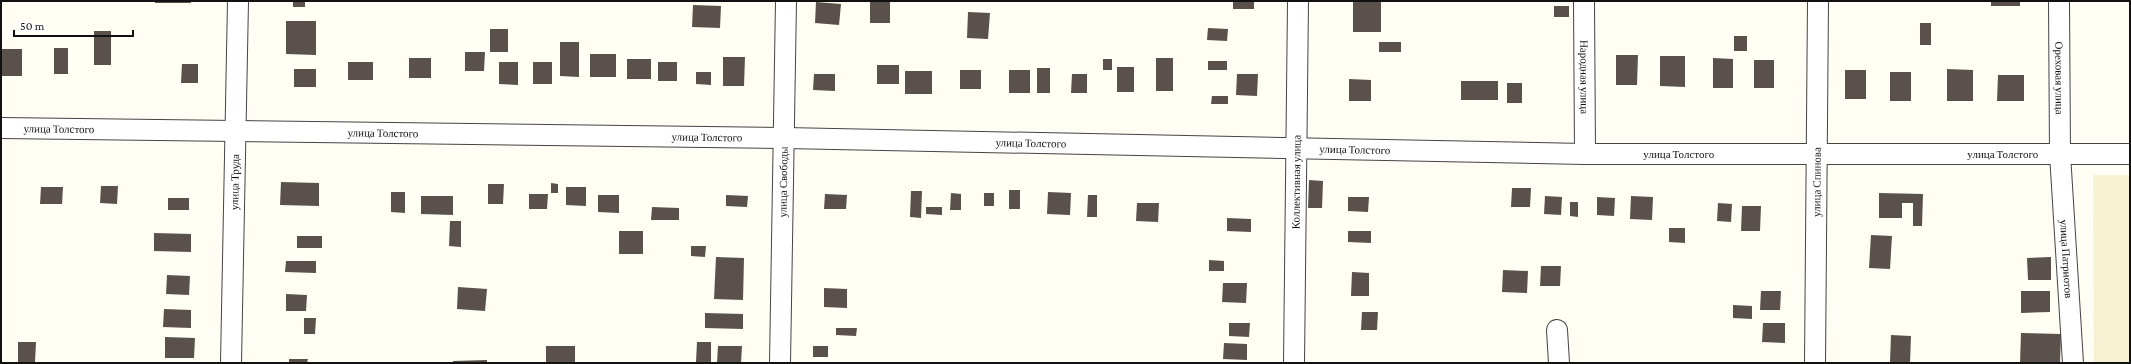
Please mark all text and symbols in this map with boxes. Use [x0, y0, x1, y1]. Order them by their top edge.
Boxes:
scale bar [14, 12, 133, 38]
text: 50 m [20, 19, 45, 33]
street label: Народная улица [1578, 40, 1591, 114]
street label: Ореховая улица [2053, 41, 2066, 115]
street label: улица Толстого [23, 122, 95, 135]
street label: улица Толстого [347, 126, 419, 139]
street label: улица Толстого [671, 131, 743, 143]
street label: Коллективная улица [1289, 135, 1303, 229]
street label: улица Толстого [995, 136, 1067, 150]
street label: улица Толстого [1319, 143, 1391, 156]
street label: улица Свободы [776, 146, 790, 218]
street label: улица Спинова [1810, 147, 1823, 217]
street label: улица Толстого [1643, 148, 1715, 160]
street label: улица Толстого [1967, 148, 2039, 160]
street label: улица Труда [228, 154, 241, 210]
street label: улица Патриотов [2058, 219, 2075, 299]

